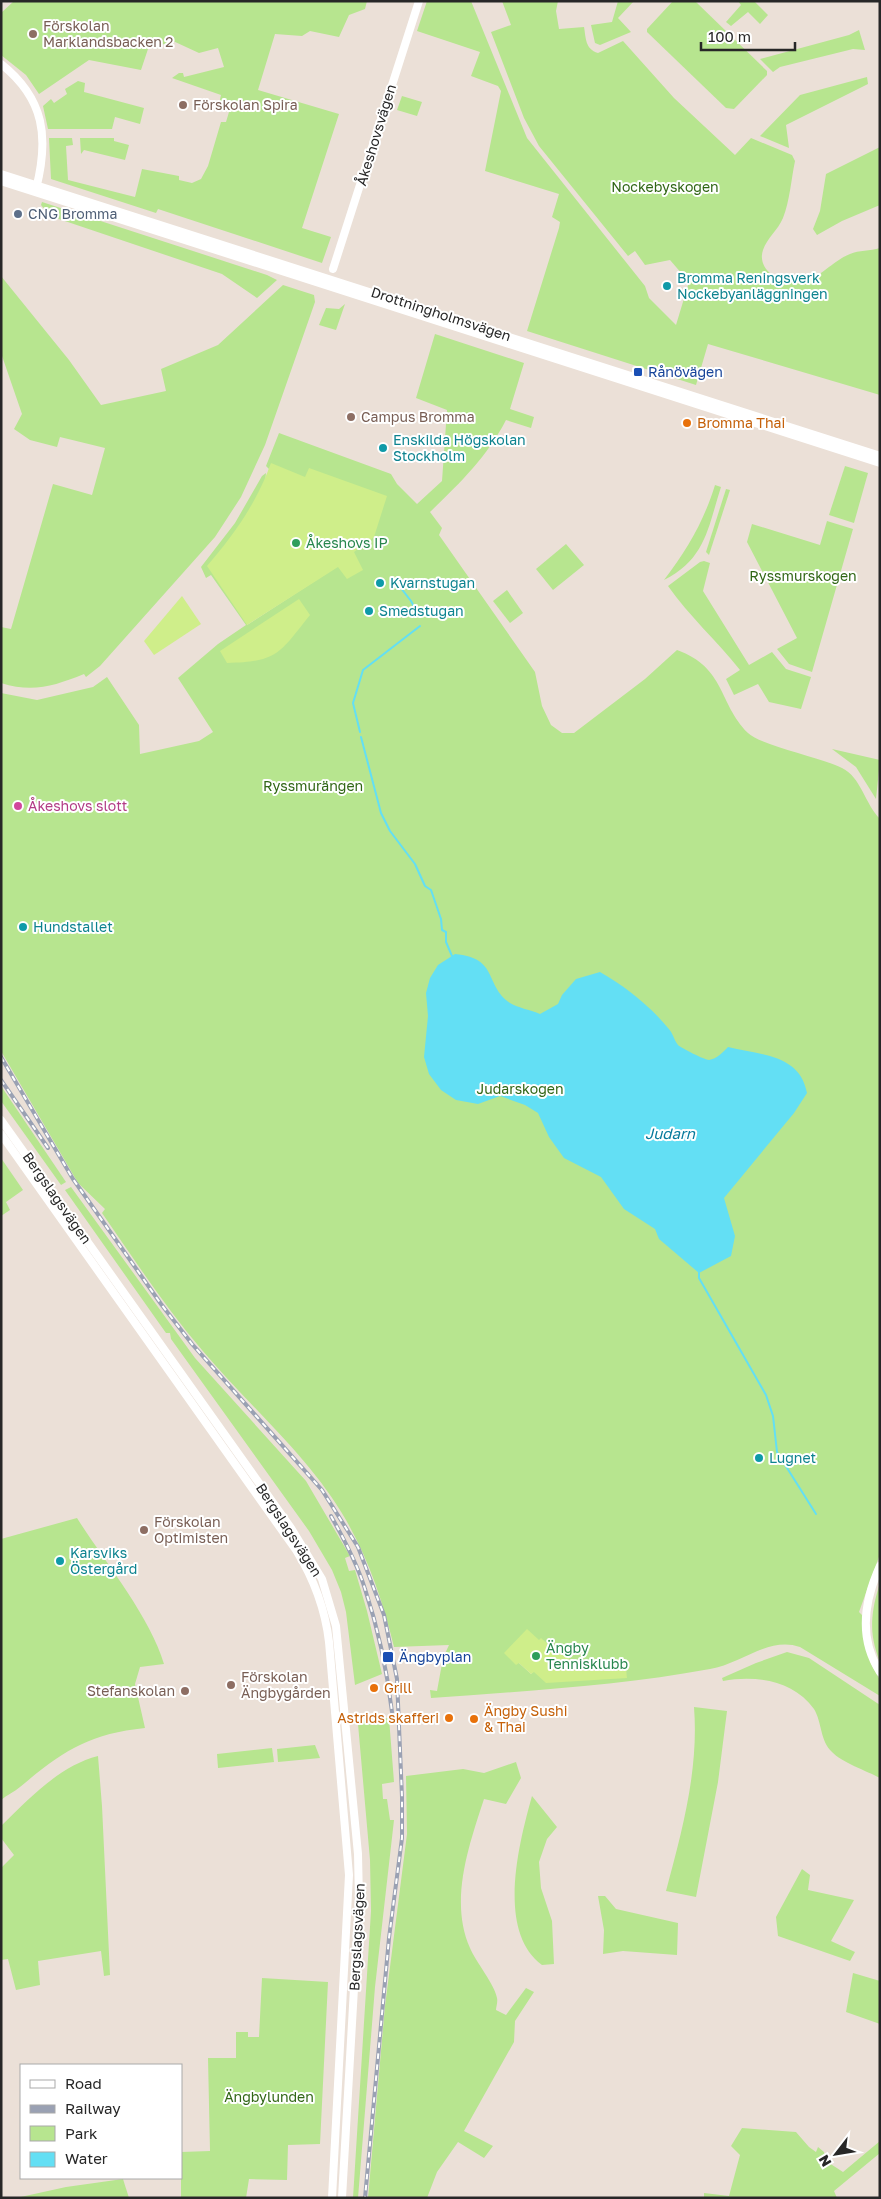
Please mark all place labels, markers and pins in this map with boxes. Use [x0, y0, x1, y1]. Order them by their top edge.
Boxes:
place label: Förskolan Marklandsbacken 2 [43, 17, 173, 50]
marker: Förskolan Marklandsbacken 2 [27, 28, 39, 40]
place label: Förskolan Spira [193, 96, 298, 113]
marker: Förskolan Spira [177, 99, 189, 111]
place label: CNG Bromma [28, 205, 117, 222]
marker: CNG Bromma [12, 208, 24, 220]
place label: Bromma Reningsverk Nockebyanläggningen [677, 269, 828, 302]
marker: Bromma Reningsverk Nockebyanläggningen [661, 280, 673, 292]
place label: Rånövägen [648, 363, 723, 380]
marker: Rånövägen [632, 366, 644, 378]
place label: Campus Bromma [361, 408, 475, 425]
marker: Campus Bromma [345, 411, 357, 423]
place label: Bromma Thai [697, 414, 785, 431]
marker: Bromma Thai [681, 417, 693, 429]
place label: Enskilda Högskolan Stockholm [393, 431, 526, 464]
marker: Enskilda Högskolan Stockholm [377, 442, 389, 454]
place label: Åkeshovs IP [306, 534, 388, 551]
marker: Åkeshovs IP [290, 537, 302, 549]
place label: Kvarnstugan [390, 574, 475, 591]
marker: Kvarnstugan [374, 577, 386, 589]
place label: Smedstugan [379, 602, 464, 619]
marker: Smedstugan [363, 605, 375, 617]
place label: Åkeshovs slott [28, 797, 127, 814]
marker: Åkeshovs slott [12, 800, 24, 812]
place label: Hundstallet [33, 918, 113, 935]
marker: Hundstallet [17, 921, 29, 933]
place label: Lugnet [769, 1449, 816, 1466]
marker: Lugnet [753, 1452, 765, 1464]
place label: Förskolan Optimisten [154, 1513, 228, 1546]
marker: Förskolan Optimisten [138, 1524, 150, 1536]
place label: Karsviks Östergård [70, 1544, 137, 1577]
marker: Karsviks Östergård [54, 1555, 66, 1567]
place label: Ängby Tennisklubb [546, 1639, 628, 1672]
place label: Ängbyplan [399, 1648, 471, 1665]
marker: Ängbyplan [381, 1650, 395, 1664]
marker: Ängby Tennisklubb [530, 1650, 542, 1662]
place label: Förskolan Ängbygården [241, 1668, 331, 1701]
marker: Förskolan Ängbygården [225, 1679, 237, 1691]
place label: Grill [384, 1679, 412, 1696]
place label: Stefanskolan [87, 1682, 175, 1699]
marker: Grill [368, 1682, 380, 1694]
marker: Stefanskolan [179, 1685, 191, 1697]
place label: Ängby Sushi & Thai [484, 1702, 567, 1735]
place label: Astrids skafferi [337, 1709, 439, 1726]
marker: Astrids skafferi [443, 1712, 455, 1724]
marker: Ängby Sushi & Thai [468, 1713, 480, 1725]

